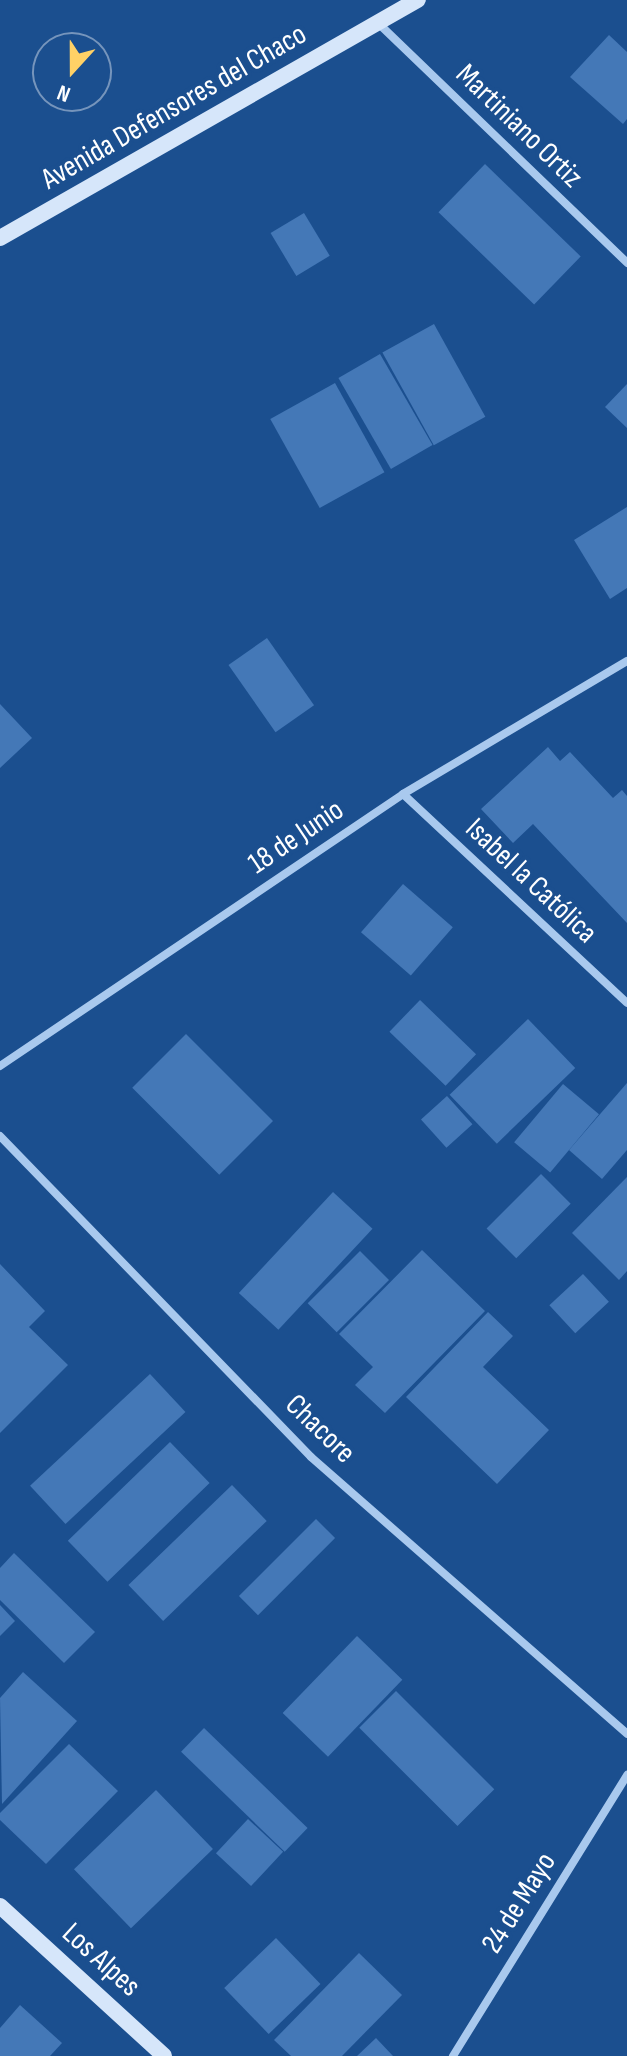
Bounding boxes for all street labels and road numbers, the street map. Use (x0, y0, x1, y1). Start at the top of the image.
street label: Avenida Defensores del Chaco (35, 16, 313, 198)
street label: Martiniano Ortiz (448, 57, 590, 195)
street label: 18 de Junio (241, 792, 351, 882)
street label: Isabel la Católica (458, 811, 604, 951)
street label: Chacore (277, 1387, 363, 1471)
street label: 24 de Mayo (474, 1846, 564, 1960)
street label: Los Alpes (54, 1916, 148, 2004)

